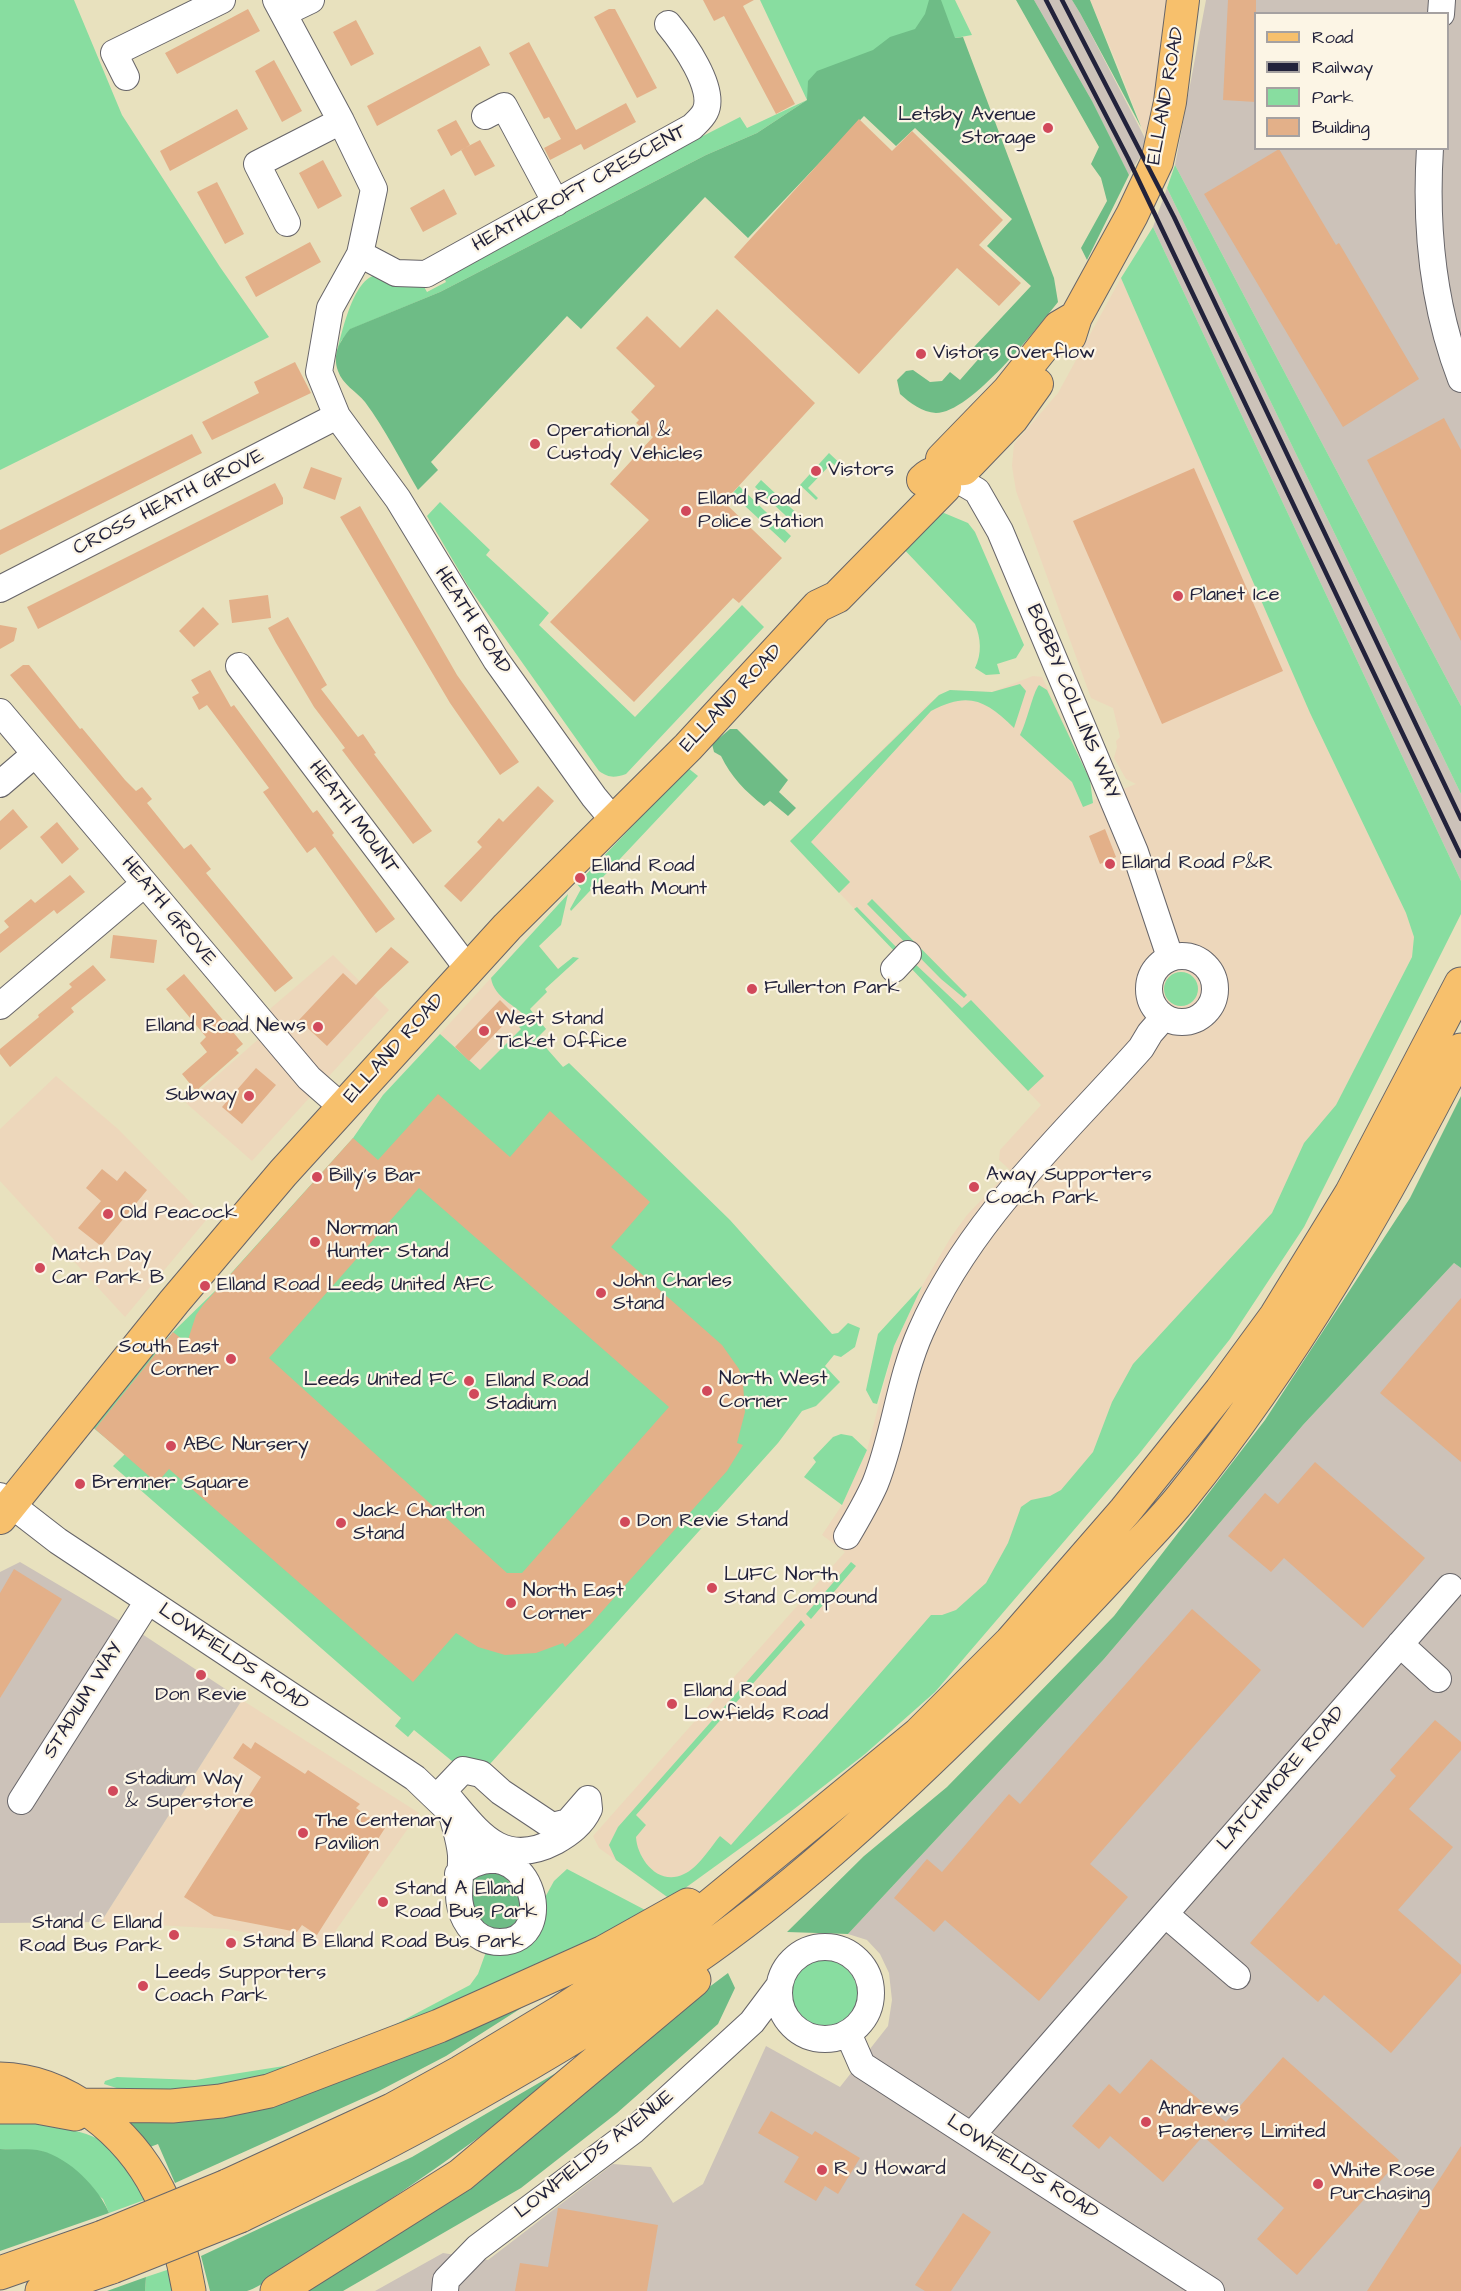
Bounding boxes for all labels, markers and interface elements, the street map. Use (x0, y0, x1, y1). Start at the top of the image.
legend (1254, 12, 1449, 150)
street label: ELLAND ROAD (1143, 25, 1191, 167)
text: Road (1312, 25, 1353, 50)
text: Railway (1312, 55, 1373, 80)
text: Park (1312, 85, 1354, 110)
place label: Letsby Avenue Storage (898, 104, 1036, 151)
text: Building (1312, 115, 1370, 140)
street label: HEATHCROFT CRESCENT (469, 120, 691, 258)
marker: Letsby Avenue Storage (1041, 121, 1055, 135)
place label: Vistors Overflow (933, 342, 1095, 366)
marker: Vistors Overflow (914, 347, 928, 361)
place label: Operational & Custody Vehicles (547, 420, 703, 467)
marker: Operational & Custody Vehicles (528, 437, 542, 451)
street label: CROSS HEATH GROVE (70, 444, 268, 562)
place label: Vistors (828, 459, 894, 483)
marker: Vistors (809, 464, 823, 478)
place label: Elland Road Police Station (698, 488, 823, 535)
marker: Elland Road Police Station (679, 504, 693, 518)
street label: HEATH ROAD (429, 563, 515, 679)
place label: Planet Ice (1190, 584, 1279, 608)
marker: Planet Ice (1171, 589, 1185, 603)
street label: BOBBY COLLINS WAY (1020, 601, 1124, 803)
street label: ELLAND ROAD (676, 640, 788, 758)
street label: HEATH MOUNT (303, 757, 403, 879)
street label: HEATH GROVE (115, 852, 221, 972)
place label: Elland Road P&R (1122, 852, 1273, 876)
place label: Elland Road Heath Mount (592, 855, 707, 902)
marker: Elland Road P&R (1103, 857, 1117, 871)
marker: Elland Road Heath Mount (573, 871, 587, 885)
place label: Fullerton Park (764, 977, 900, 1001)
marker: Fullerton Park (745, 982, 759, 996)
street label: ELLAND ROAD (339, 989, 451, 1109)
place label: West Stand Ticket Office (496, 1008, 627, 1055)
place label: Elland Road News (146, 1015, 306, 1039)
marker: Elland Road News (311, 1020, 325, 1034)
marker: West Stand Ticket Office (477, 1024, 491, 1038)
place label: Subway (165, 1084, 237, 1108)
marker: Subway (242, 1089, 256, 1103)
place label: Away Supporters Coach Park (986, 1164, 1152, 1211)
place label: Billy's Bar (329, 1165, 420, 1189)
marker: Billy's Bar (310, 1170, 324, 1184)
marker: Away Supporters Coach Park (967, 1180, 981, 1194)
place label: Old Peacock (120, 1202, 237, 1226)
marker: Old Peacock (101, 1207, 115, 1221)
place label: Norman Hunter Stand (327, 1218, 449, 1265)
marker: Norman Hunter Stand (308, 1235, 322, 1249)
place label: Match Day Car Park B (52, 1244, 164, 1291)
marker: Match Day Car Park B (33, 1261, 47, 1275)
place label: John Charles Stand (613, 1270, 732, 1317)
place label: Elland Road Leeds United AFC (217, 1274, 494, 1298)
marker: Elland Road Leeds United AFC (198, 1279, 212, 1293)
marker: John Charles Stand (594, 1286, 608, 1300)
place label: South East Corner (119, 1336, 219, 1383)
marker: South East Corner (224, 1352, 238, 1366)
place label: North West Corner (719, 1368, 828, 1415)
place label: Leeds United FC (304, 1369, 457, 1393)
place label: Elland Road Stadium (486, 1370, 588, 1417)
marker: Leeds United FC (462, 1374, 476, 1388)
marker: North West Corner (700, 1384, 714, 1398)
marker: Elland Road Stadium (467, 1387, 481, 1401)
place label: ABC Nursery (183, 1434, 309, 1458)
marker: ABC Nursery (164, 1439, 178, 1453)
place label: Bremner Square (92, 1472, 249, 1496)
marker: Bremner Square (73, 1477, 87, 1491)
place label: Jack Charlton Stand (353, 1500, 484, 1547)
place label: Don Revie Stand (637, 1510, 788, 1534)
marker: Don Revie Stand (618, 1515, 632, 1529)
marker: Jack Charlton Stand (334, 1516, 348, 1530)
place label: LUFC North Stand Compound (724, 1564, 877, 1611)
place label: North East Corner (523, 1580, 624, 1627)
marker: LUFC North Stand Compound (705, 1581, 719, 1595)
marker: North East Corner (504, 1596, 518, 1610)
street label: LOWFIELDS ROAD (153, 1599, 313, 1717)
street label: STADIUM WAY (39, 1639, 129, 1763)
marker: Don Revie (194, 1668, 208, 1682)
place label: Elland Road Lowfields Road (684, 1680, 828, 1727)
place label: Don Revie (155, 1684, 247, 1708)
marker: Elland Road Lowfields Road (665, 1697, 679, 1711)
street label: LATCHMORE ROAD (1213, 1702, 1351, 1856)
place label: Stadium Way & Superstore (125, 1768, 254, 1815)
marker: Stadium Way & Superstore (106, 1784, 120, 1798)
place label: The Centenary Pavilion (315, 1810, 452, 1857)
marker: The Centenary Pavilion (296, 1826, 310, 1840)
place label: Stand A Elland Road Bus Park (395, 1878, 538, 1925)
marker: Stand A Elland Road Bus Park (376, 1895, 390, 1909)
place label: Stand C Elland Road Bus Park (19, 1912, 162, 1959)
marker: Stand C Elland Road Bus Park (167, 1928, 181, 1942)
place label: Stand B Elland Road Bus Park (243, 1931, 524, 1955)
marker: Stand B Elland Road Bus Park (224, 1936, 238, 1950)
place label: Leeds Supporters Coach Park (155, 1962, 326, 2009)
marker: Leeds Supporters Coach Park (136, 1979, 150, 1993)
street label: LOWFIELDS AVENUE (511, 2085, 679, 2225)
place label: Andrews Fasteners Limited (1158, 2098, 1326, 2145)
street label: LOWFIELDS ROAD (942, 2110, 1102, 2226)
marker: Andrews Fasteners Limited (1139, 2115, 1153, 2129)
place label: R J Howard (834, 2158, 946, 2182)
place label: White Rose Purchasing (1330, 2160, 1435, 2207)
marker: R J Howard (815, 2163, 829, 2177)
marker: White Rose Purchasing (1311, 2177, 1325, 2191)

